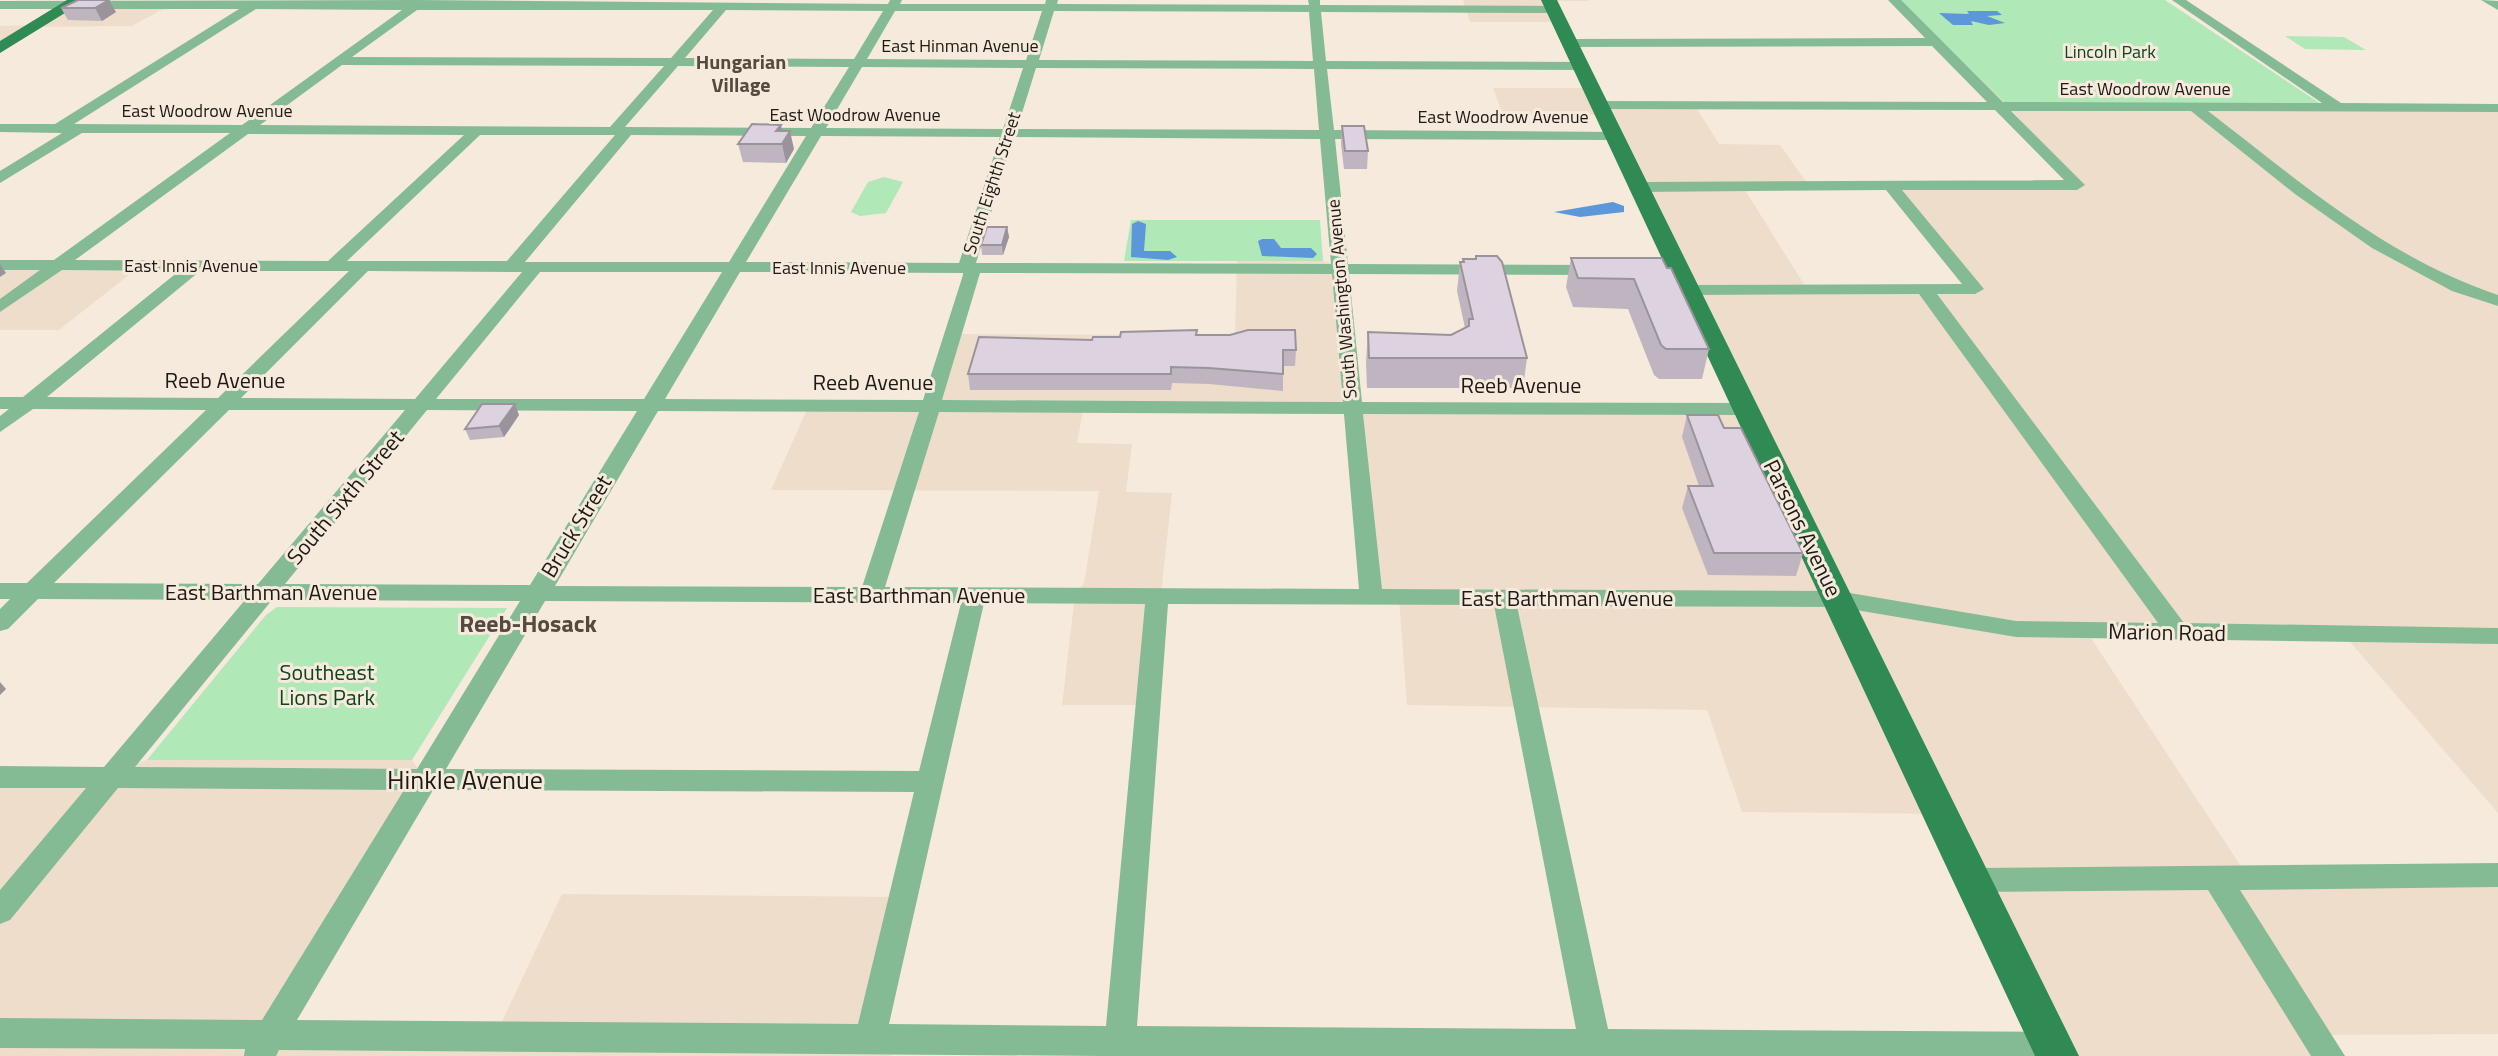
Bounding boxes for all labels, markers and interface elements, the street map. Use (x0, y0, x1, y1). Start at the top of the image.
street label: East Hinman Avenue (881, 32, 1039, 59)
park label: Lincoln Park (2064, 38, 2156, 65)
district label: Hungarian Village (696, 46, 786, 100)
street label: East Woodrow Avenue (2059, 75, 2231, 102)
street label: East Woodrow Avenue (121, 97, 293, 124)
street label: East Woodrow Avenue (769, 101, 941, 128)
street label: East Woodrow Avenue (1417, 103, 1589, 130)
street label: South Eighth Street (956, 108, 1027, 257)
street label: South Washington Avenue (1319, 198, 1364, 400)
street label: East Innis Avenue (124, 252, 258, 279)
street label: East Innis Avenue (772, 254, 906, 281)
street label: Reeb Avenue (165, 363, 285, 397)
street label: Reeb Avenue (813, 365, 933, 399)
street label: Reeb Avenue (1461, 368, 1581, 402)
street label: South Sixth Street (278, 422, 412, 572)
street label: Parsons Avenue (1755, 454, 1851, 602)
street label: Bruck Street (532, 468, 620, 584)
street label: East Barthman Avenue (165, 575, 377, 609)
street label: East Barthman Avenue (813, 578, 1025, 612)
street label: East Barthman Avenue (1461, 581, 1673, 615)
district label: Reeb-Hosack (459, 605, 597, 641)
street label: Marion Road (2108, 614, 2226, 650)
park label: Southeast Lions Park (279, 655, 375, 714)
street label: Hinkle Avenue (387, 760, 543, 799)

